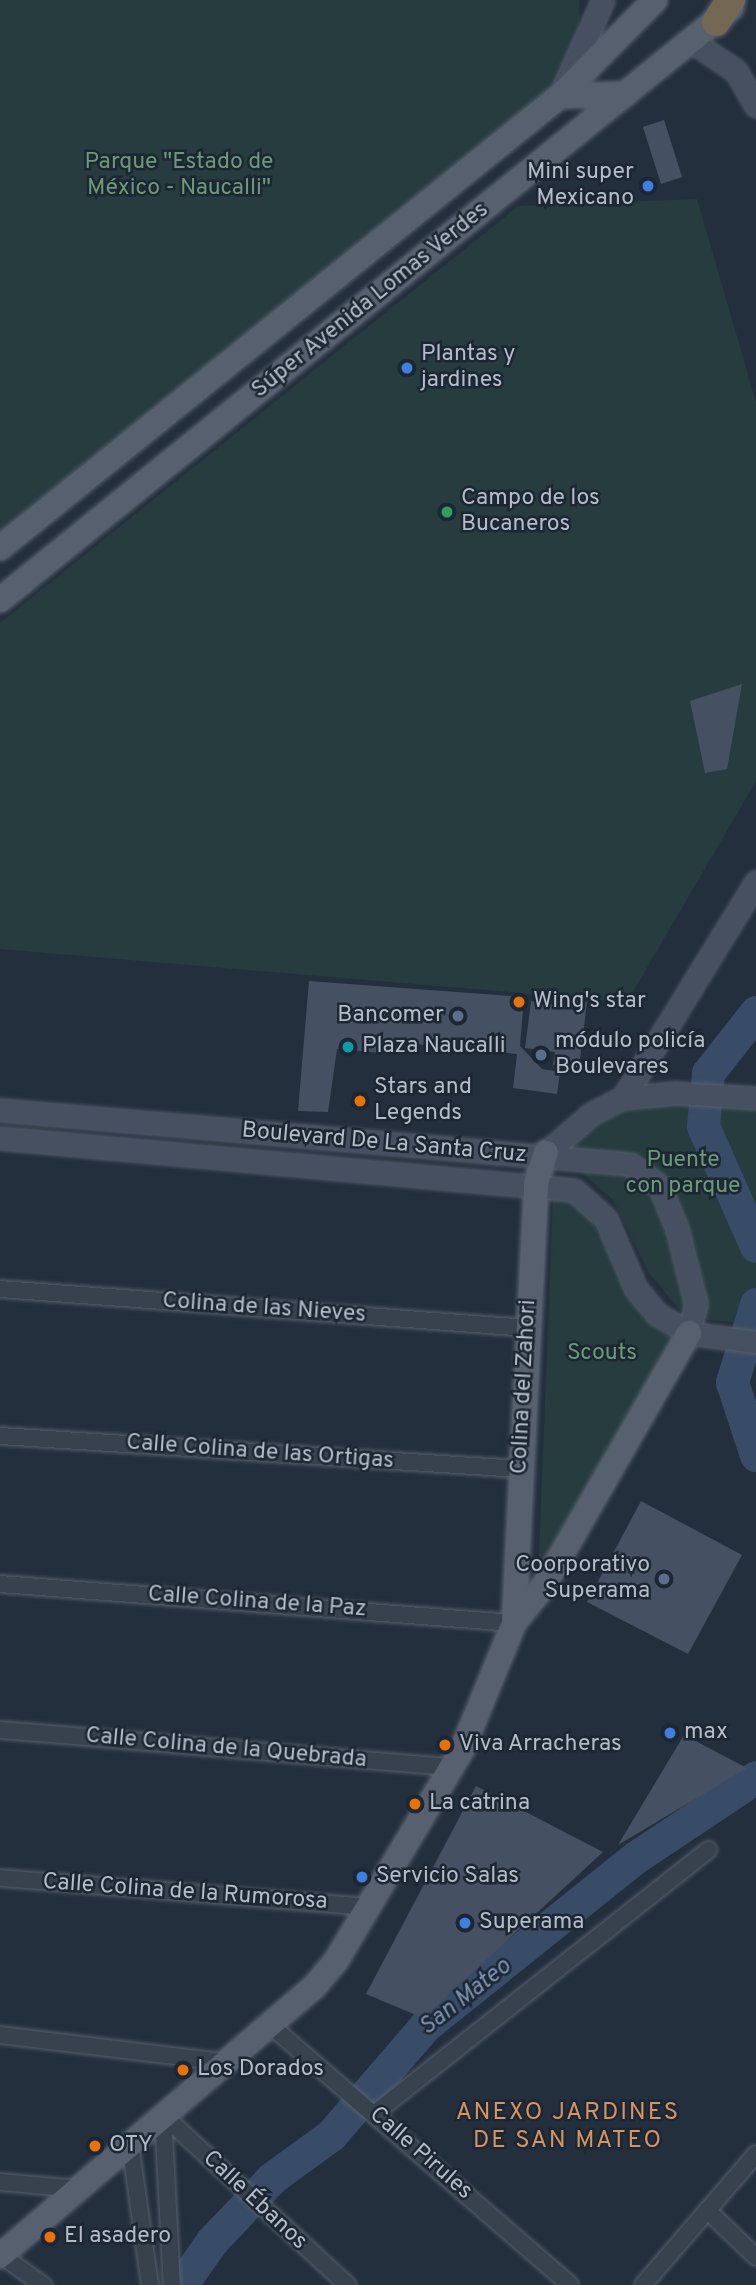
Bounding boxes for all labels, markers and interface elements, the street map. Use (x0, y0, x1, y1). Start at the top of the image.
park label: Parque "Estado de México - Naucalli" (85, 149, 273, 203)
place label: Mini super Mexicano (527, 159, 634, 213)
marker: Mini super Mexicano (640, 178, 656, 194)
street label: Súper Avenida Lomas Verdes (246, 196, 496, 406)
place label: Plantas y jardines (421, 341, 515, 395)
marker: Plantas y jardines (399, 360, 415, 376)
place label: Campo de los Bucaneros (461, 485, 600, 539)
marker: Campo de los Bucaneros (439, 504, 455, 520)
place label: Wing's star (533, 988, 646, 1016)
marker: Wing's star (511, 994, 527, 1010)
place label: Bancomer (337, 1002, 444, 1030)
marker: Bancomer (450, 1008, 466, 1024)
place label: módulo policía Boulevares (555, 1028, 705, 1082)
place label: Plaza Naucalli (362, 1033, 506, 1061)
marker: Plaza Naucalli (340, 1039, 356, 1055)
marker: módulo policía Boulevares (533, 1047, 549, 1063)
place label: Stars and Legends (374, 1074, 472, 1128)
marker: Stars and Legends (352, 1093, 368, 1109)
street label: Boulevard De La Santa Cruz (240, 1118, 528, 1170)
park label: Puente con parque (626, 1147, 740, 1201)
street label: Colina de las Nieves (161, 1288, 367, 1330)
street label: Colina del Zahori (507, 1299, 543, 1475)
park label: Scouts (567, 1340, 637, 1368)
street label: Calle Colina de las Ortigas (125, 1430, 395, 1476)
place label: Coorporativo Superama (515, 1552, 650, 1606)
marker: Coorporativo Superama (656, 1571, 672, 1587)
street label: Calle Colina de la Paz (147, 1582, 367, 1624)
place label: max (684, 1719, 728, 1747)
street label: Calle Colina de la Quebrada (84, 1723, 368, 1775)
marker: max (662, 1725, 678, 1741)
place label: Viva Arracheras (459, 1731, 623, 1759)
marker: Viva Arracheras (437, 1737, 453, 1753)
place label: La catrina (429, 1790, 530, 1818)
marker: La catrina (407, 1796, 423, 1812)
place label: Servicio Salas (376, 1863, 519, 1891)
street label: Calle Colina de la Rumorosa (42, 1869, 328, 1917)
marker: Servicio Salas (354, 1869, 370, 1885)
place label: Superama (479, 1909, 584, 1937)
marker: Superama (457, 1915, 473, 1931)
water label: San Mateo (415, 1953, 517, 2043)
place label: Los Dorados (197, 2056, 324, 2084)
marker: Los Dorados (175, 2062, 191, 2078)
district label: ANEXO JARDINES DE SAN MATEO (458, 2100, 678, 2156)
street label: Calle Pirules (363, 2102, 477, 2206)
place label: OTY (109, 2132, 153, 2160)
marker: OTY (87, 2138, 103, 2154)
street label: Calle Ébanos (196, 2146, 312, 2256)
place label: El asadero (64, 2223, 171, 2251)
marker: El asadero (42, 2229, 58, 2245)

